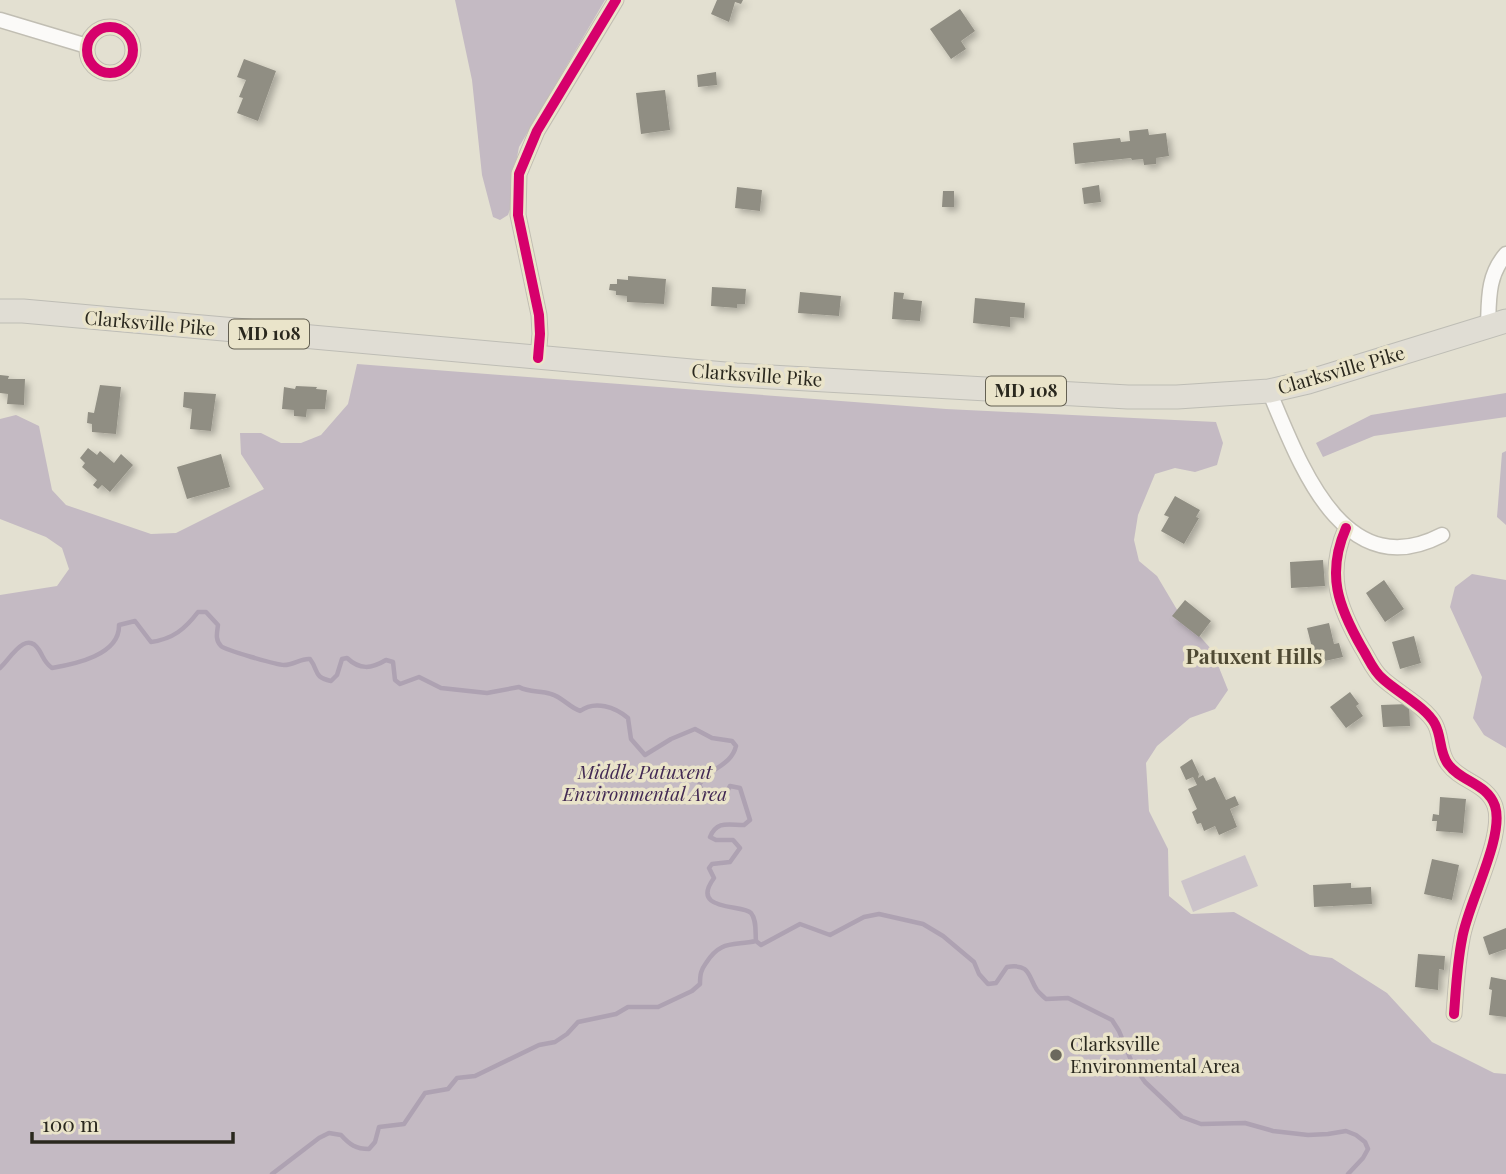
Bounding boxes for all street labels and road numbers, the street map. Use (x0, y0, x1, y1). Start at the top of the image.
street label: Clarksville Pike (84, 303, 217, 341)
road number: MD 108 (229, 320, 309, 348)
street label: Clarksville Pike (1274, 338, 1407, 400)
street label: Clarksville Pike (691, 356, 823, 392)
road number: MD 108 (986, 376, 1066, 405)

